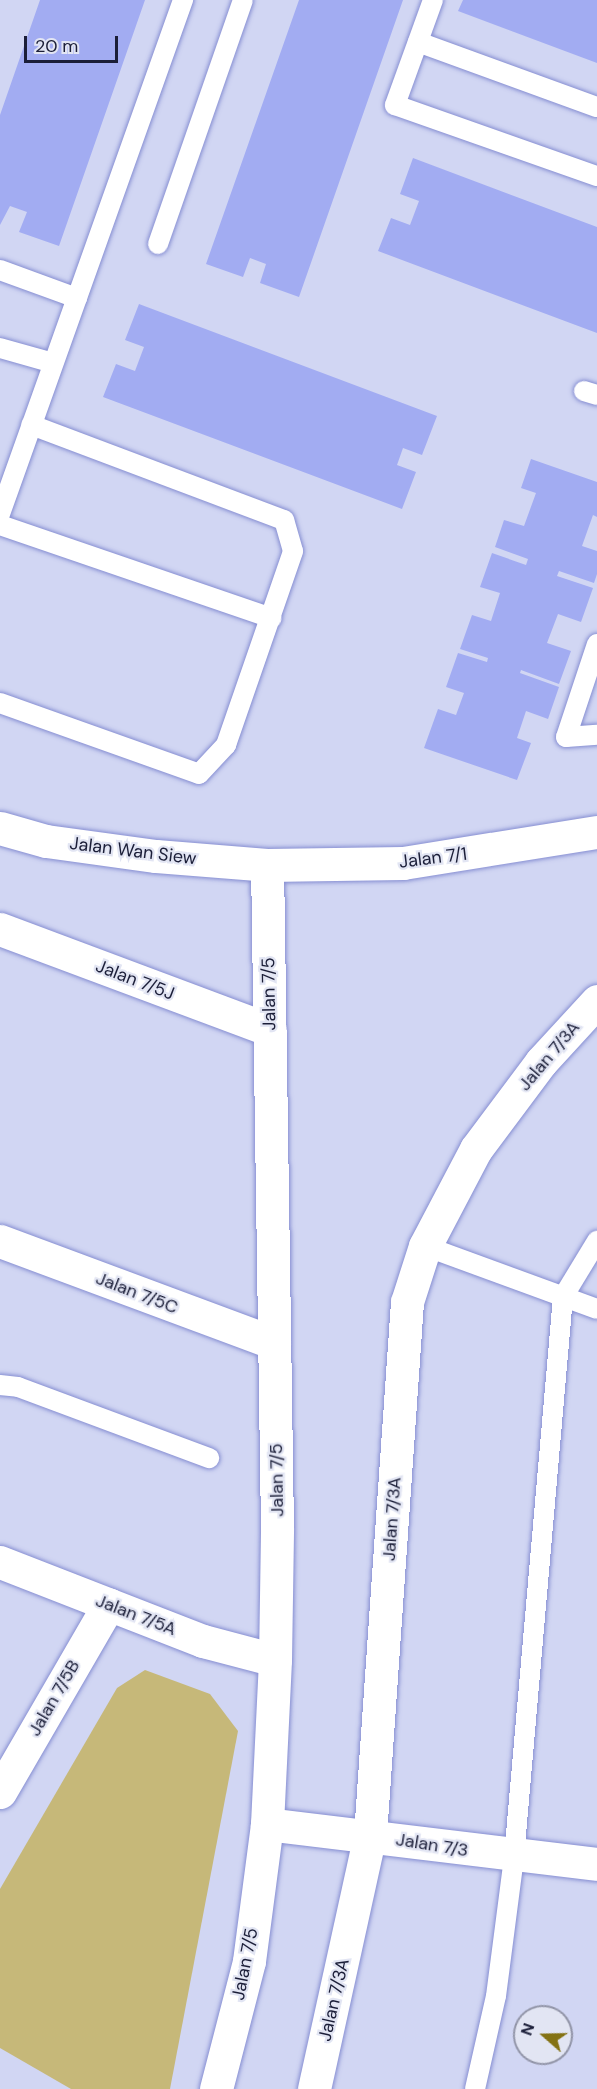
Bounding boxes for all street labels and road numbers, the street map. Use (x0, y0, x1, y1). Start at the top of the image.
street label: Jalan Wan Siew (68, 833, 198, 869)
street label: Jalan 7/1 (398, 843, 468, 873)
street label: Jalan 7/5J (93, 955, 177, 1005)
street label: Jalan 7/5 (258, 957, 280, 1031)
street label: Jalan 7/3A (514, 1017, 584, 1095)
street label: Jalan 7/5C (93, 1267, 181, 1319)
street label: Jalan 7/5 (266, 1443, 288, 1517)
street label: Jalan 7/3A (378, 1476, 406, 1562)
street label: Jalan 7/5A (93, 1590, 179, 1640)
street label: Jalan 7/5B (24, 1656, 84, 1740)
street label: Jalan 7/3 (394, 1829, 470, 1861)
street label: Jalan 7/5 (227, 1926, 263, 2002)
street label: Jalan 7/3A (314, 1957, 354, 2043)

